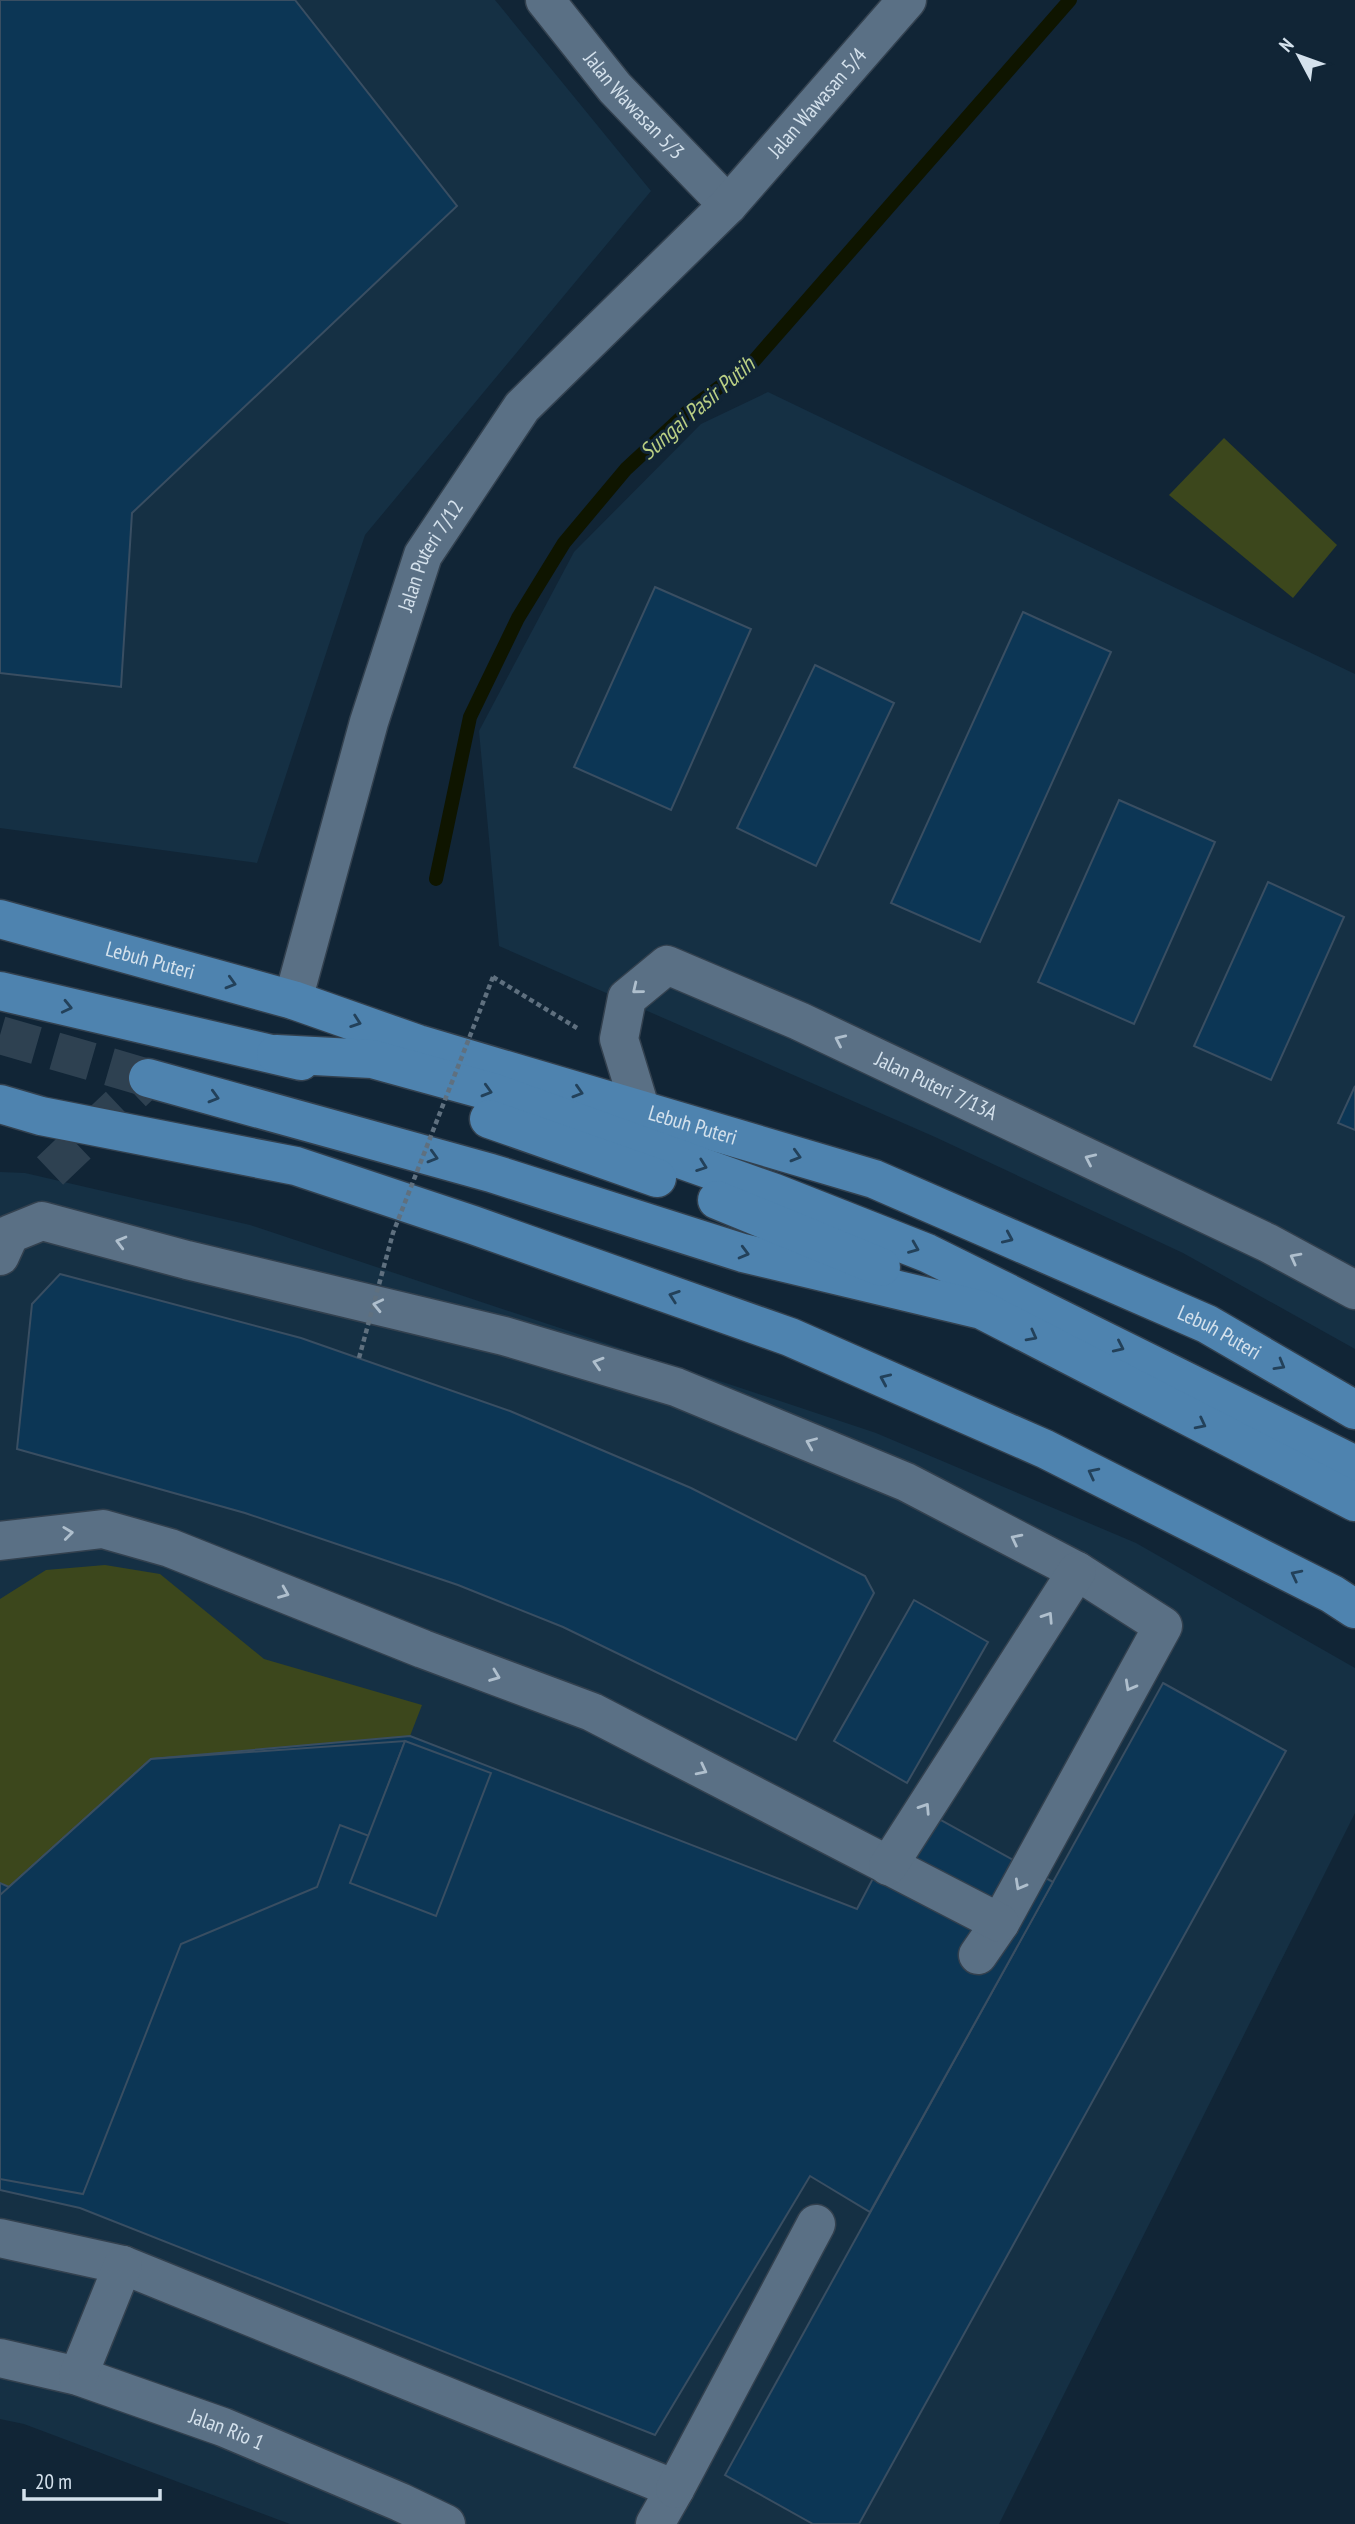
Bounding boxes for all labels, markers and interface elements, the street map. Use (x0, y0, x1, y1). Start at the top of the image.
north arrow (1264, 21, 1334, 91)
text: N (1274, 33, 1299, 57)
street label: Jalan Wawasan 5/4 (761, 42, 872, 164)
street label: Jalan Wawasan 5/3 (577, 45, 690, 165)
water label: Sungai Pasir Putih (633, 349, 762, 465)
street label: Jalan Puteri 7/12 (391, 495, 469, 616)
street label: Lebuh Puteri (103, 935, 198, 985)
one-way arrow (225, 975, 237, 989)
one-way arrow (633, 981, 646, 993)
one-way arrow (61, 998, 73, 1013)
one-way arrow (349, 1014, 361, 1028)
one-way arrow (835, 1035, 847, 1049)
street label: Jalan Puteri 7/13A (870, 1045, 1002, 1126)
one-way arrow (481, 1083, 493, 1098)
one-way arrow (571, 1084, 583, 1099)
one-way arrow (208, 1088, 220, 1103)
street label: Lebuh Puteri (645, 1099, 740, 1151)
one-way arrow (790, 1148, 802, 1163)
one-way arrow (427, 1149, 439, 1164)
one-way arrow (1085, 1153, 1097, 1167)
one-way arrow (695, 1158, 707, 1172)
one-way arrow (1001, 1230, 1013, 1244)
one-way arrow (115, 1236, 127, 1250)
one-way arrow (907, 1239, 919, 1253)
one-way arrow (738, 1245, 750, 1259)
one-way arrow (1290, 1252, 1302, 1266)
one-way arrow (668, 1290, 680, 1304)
one-way arrow (372, 1299, 384, 1314)
street label: Lebuh Puteri (1174, 1299, 1266, 1366)
one-way arrow (1025, 1328, 1037, 1341)
one-way arrow (1112, 1338, 1124, 1352)
one-way arrow (592, 1357, 604, 1372)
one-way arrow (1272, 1357, 1285, 1370)
one-way arrow (880, 1373, 893, 1387)
one-way arrow (1194, 1415, 1206, 1429)
one-way arrow (805, 1437, 817, 1451)
one-way arrow (1087, 1467, 1100, 1481)
one-way arrow (62, 1526, 74, 1541)
one-way arrow (1011, 1534, 1023, 1548)
one-way arrow (1290, 1570, 1303, 1584)
one-way arrow (277, 1585, 289, 1599)
one-way arrow (1039, 1611, 1052, 1624)
one-way arrow (489, 1668, 501, 1682)
one-way arrow (1125, 1679, 1138, 1691)
one-way arrow (695, 1761, 708, 1775)
one-way arrow (917, 1803, 930, 1816)
one-way arrow (1015, 1878, 1028, 1890)
street label: Jalan Rio 1 (185, 2402, 268, 2456)
scale bar (24, 2458, 161, 2502)
text: 20 m (35, 2468, 72, 2495)

